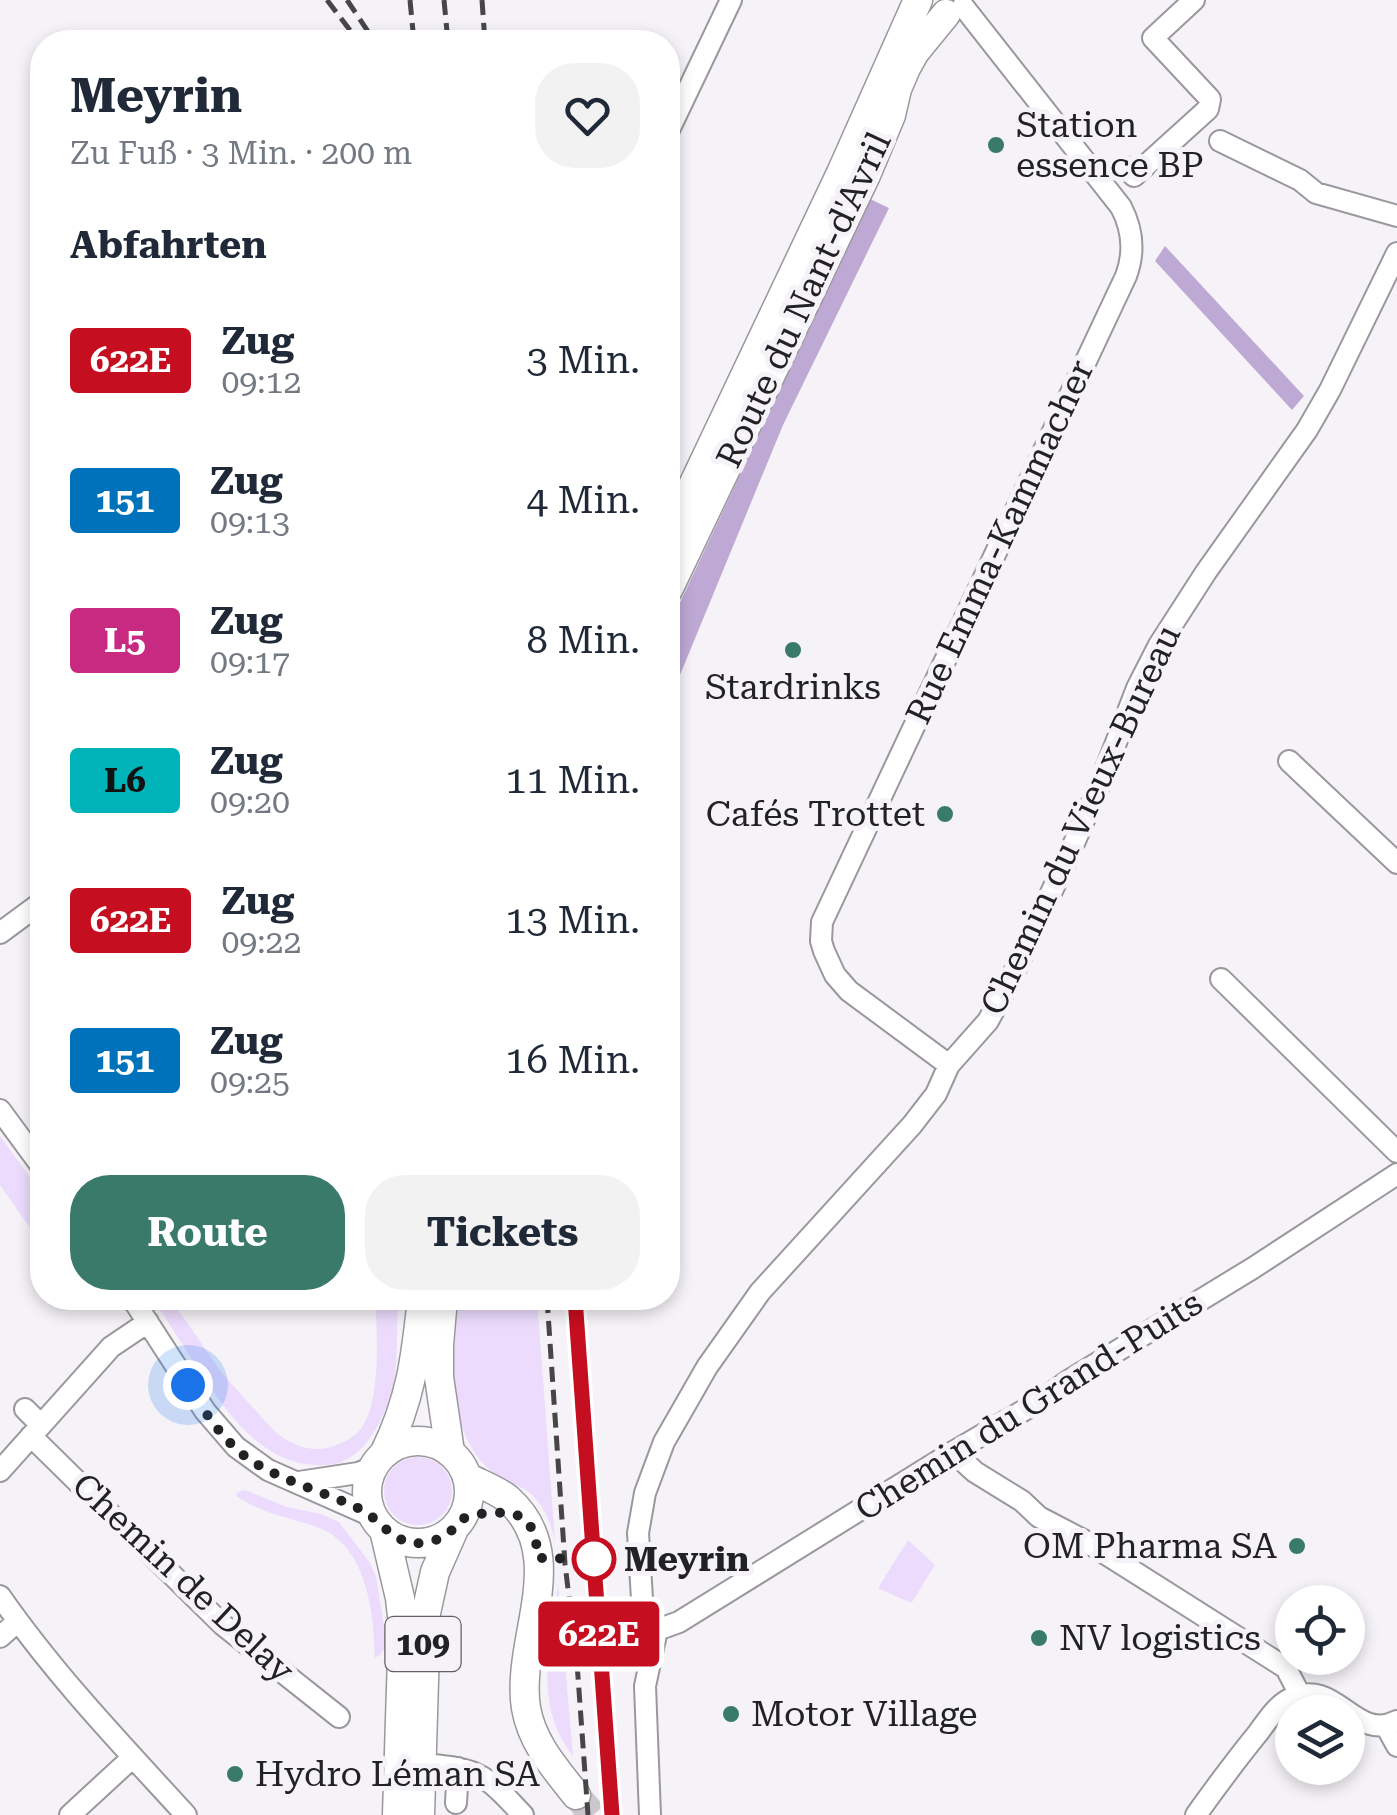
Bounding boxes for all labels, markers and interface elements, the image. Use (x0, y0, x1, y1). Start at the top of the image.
button: heart (535, 63, 640, 168)
text: Meyrin (70, 68, 242, 124)
place label: Station essence BP (1016, 105, 1204, 186)
street label: Route du Nant-d'Avril (708, 126, 900, 474)
text: Zu Fuß · 3 Min. · 200 m (70, 134, 412, 172)
marker: Station essence BP (985, 134, 1007, 156)
text: Abfahrten (70, 223, 267, 267)
text: Zug (221, 319, 294, 363)
text: 3 Min. (526, 338, 640, 382)
text: 622E (90, 340, 171, 381)
street label: Rue Emma-Kammacher (898, 354, 1102, 730)
text: 09:12 (221, 363, 301, 401)
text: Zug (210, 459, 283, 503)
text: 4 Min. (526, 478, 640, 522)
text: 151 (96, 480, 154, 521)
text: 09:13 (210, 503, 290, 541)
text: Zug (210, 599, 283, 643)
text: 8 Min. (526, 618, 640, 662)
street label: Chemin du Vieux-Bureau (973, 619, 1189, 1021)
text: L5 (104, 620, 146, 661)
marker: Stardrinks (782, 639, 804, 661)
text: 09:17 (210, 643, 290, 681)
place label: Stardrinks (705, 667, 881, 708)
text: Zug (210, 739, 283, 783)
text: 11 Min. (505, 758, 640, 802)
text: L6 (104, 760, 146, 801)
text: 09:20 (210, 783, 290, 821)
place label: Cafés Trottet (706, 794, 925, 835)
marker: Cafés Trottet (934, 803, 956, 825)
text: Zug (221, 879, 294, 923)
text: 13 Min. (505, 898, 640, 942)
text: 622E (90, 900, 171, 941)
text: 09:22 (221, 923, 301, 961)
text: Zug (210, 1019, 283, 1063)
text: 16 Min. (505, 1038, 640, 1082)
text: 151 (96, 1040, 154, 1081)
text: 09:25 (210, 1063, 290, 1101)
button: Route (70, 1175, 345, 1290)
button: Tickets (365, 1175, 640, 1290)
street label: Chemin du Grand-Puits (848, 1282, 1210, 1530)
your location (163, 1360, 213, 1410)
street label: Chemin de Delay (64, 1465, 302, 1691)
place label: OM Pharma SA (1023, 1526, 1278, 1567)
marker: OM Pharma SA (1286, 1535, 1308, 1557)
marker: Meyrin (573, 1538, 615, 1580)
place label: Meyrin (624, 1539, 750, 1580)
map controls (1275, 1585, 1365, 1785)
button: locate (1275, 1585, 1365, 1675)
line badge: 622E (529, 1602, 669, 1666)
text: 622E (558, 1614, 640, 1655)
road number: 109 (386, 1617, 460, 1671)
place label: NV logistics (1059, 1618, 1261, 1659)
marker: NV logistics (1028, 1627, 1050, 1649)
place label: Motor Village (751, 1694, 977, 1735)
button: layers (1275, 1695, 1365, 1785)
marker: Motor Village (720, 1703, 742, 1725)
place label: Hydro Léman SA (255, 1754, 541, 1795)
marker: Hydro Léman SA (224, 1763, 246, 1785)

